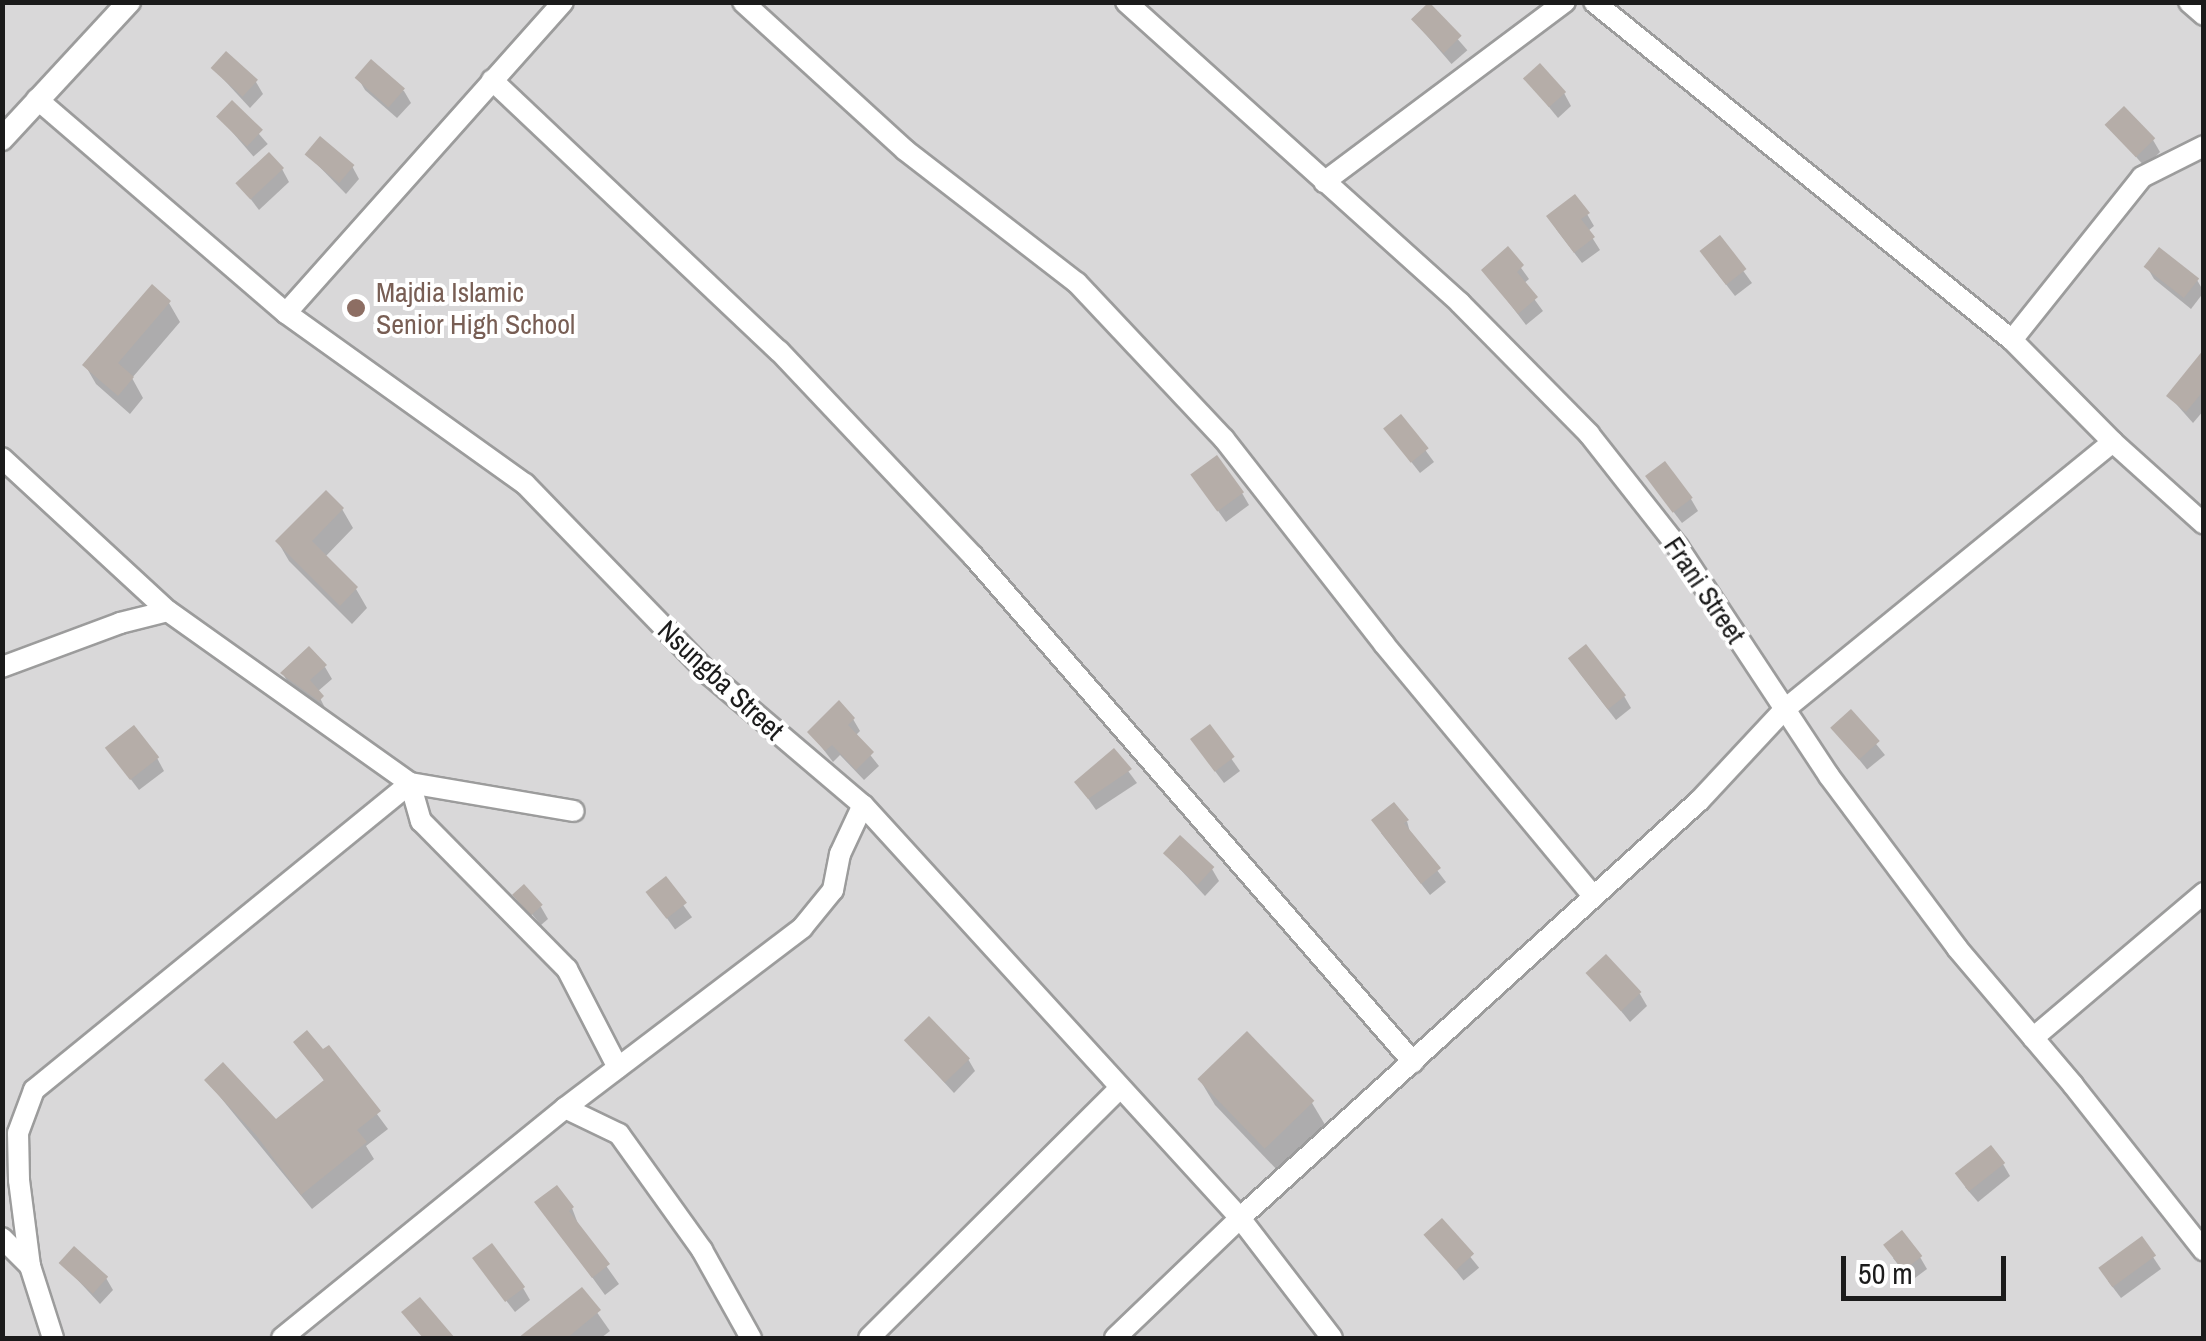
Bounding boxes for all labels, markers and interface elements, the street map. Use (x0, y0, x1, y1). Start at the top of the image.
place label: Majdia Islamic Senior High School (376, 275, 575, 341)
marker: Majdia Islamic Senior High School (345, 297, 367, 319)
street label: Frani Street (1657, 530, 1753, 650)
street label: Nsungba Street (651, 613, 791, 747)
scale bar (1846, 1236, 2011, 1298)
text: 50 m (1858, 1253, 1913, 1293)

